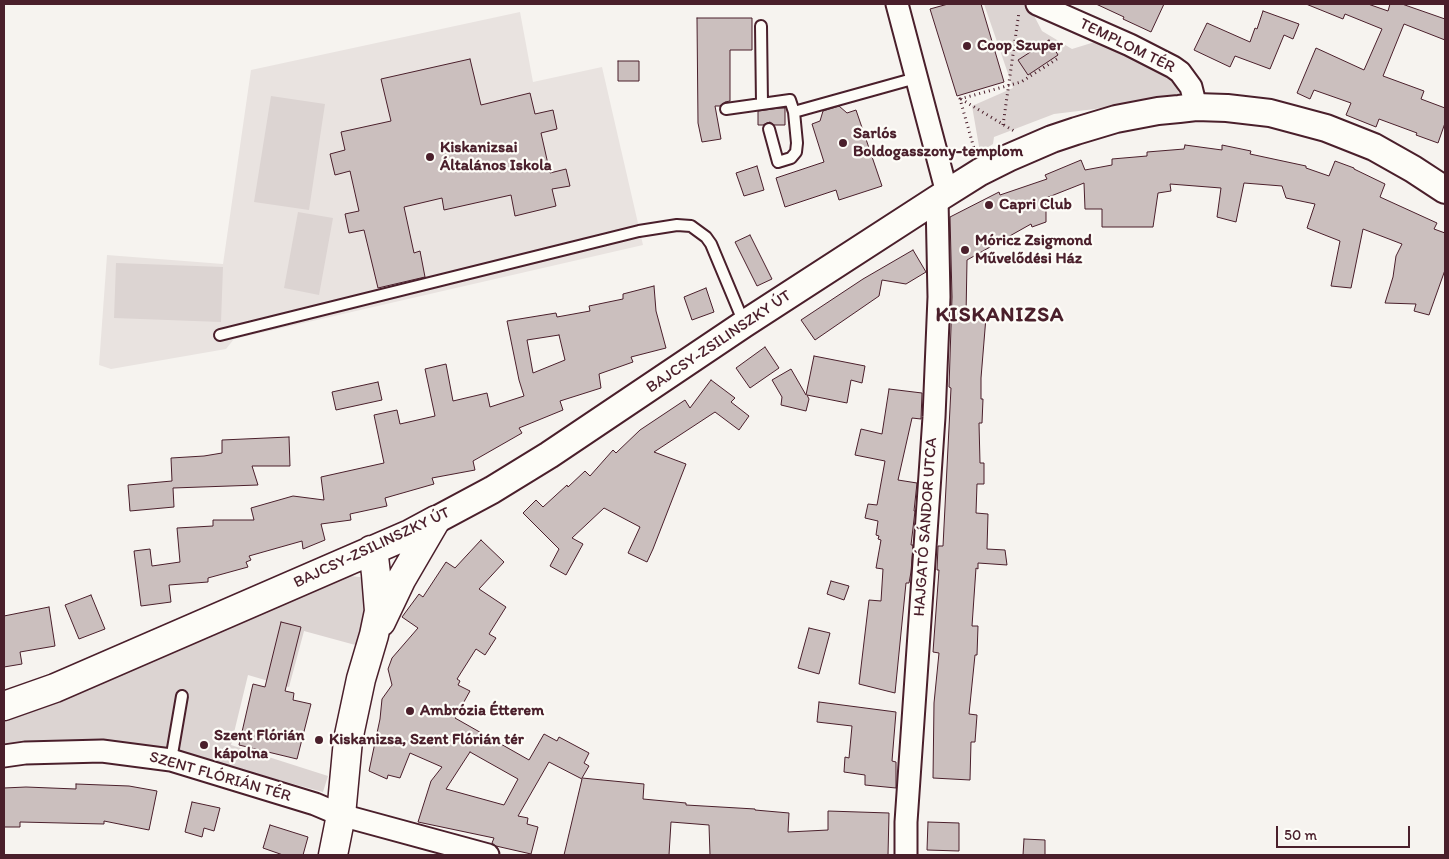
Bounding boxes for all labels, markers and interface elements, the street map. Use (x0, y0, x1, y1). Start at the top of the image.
street label: TEMPLOM TÉR (1076, 15, 1178, 77)
place label: Coop Szuper (977, 36, 1063, 56)
marker: Coop Szuper (961, 40, 973, 52)
place label: Sarlós Boldogasszony-templom (853, 124, 1023, 162)
marker: Sarlós Boldogasszony-templom (837, 137, 849, 149)
place label: Kiskanizsai Általános Iskola (440, 138, 552, 176)
marker: Kiskanizsai Általános Iskola (424, 151, 436, 163)
place label: Capri Club (999, 195, 1072, 215)
marker: Capri Club (983, 199, 995, 211)
place label: Móricz Zsigmond Művelődési Ház (975, 231, 1092, 269)
marker: Móricz Zsigmond Művelődési Ház (959, 244, 971, 256)
street label: BAJCSY-ZSILINSZKY ÚT (643, 286, 795, 398)
district label: KISKANIZSA (934, 303, 1066, 329)
street label: HAJGATÓ SÁNDOR UTCA (910, 437, 942, 617)
street label: BAJCSY-ZSILINSZKY ÚT (291, 503, 453, 593)
place label: Ambrózia Étterem (420, 701, 544, 721)
marker: Ambrózia Étterem (404, 705, 416, 717)
place label: Szent Flórián kápolna (214, 726, 305, 764)
place label: Kiskanizsa, Szent Flórián tér (329, 730, 524, 750)
marker: Kiskanizsa, Szent Flórián tér (313, 734, 325, 746)
marker: Szent Flórián kápolna (198, 739, 210, 751)
street label: SZENT FLÓRIÁN TÉR (147, 748, 293, 806)
scale bar (1279, 816, 1413, 848)
text: 50 m (1284, 826, 1317, 844)

